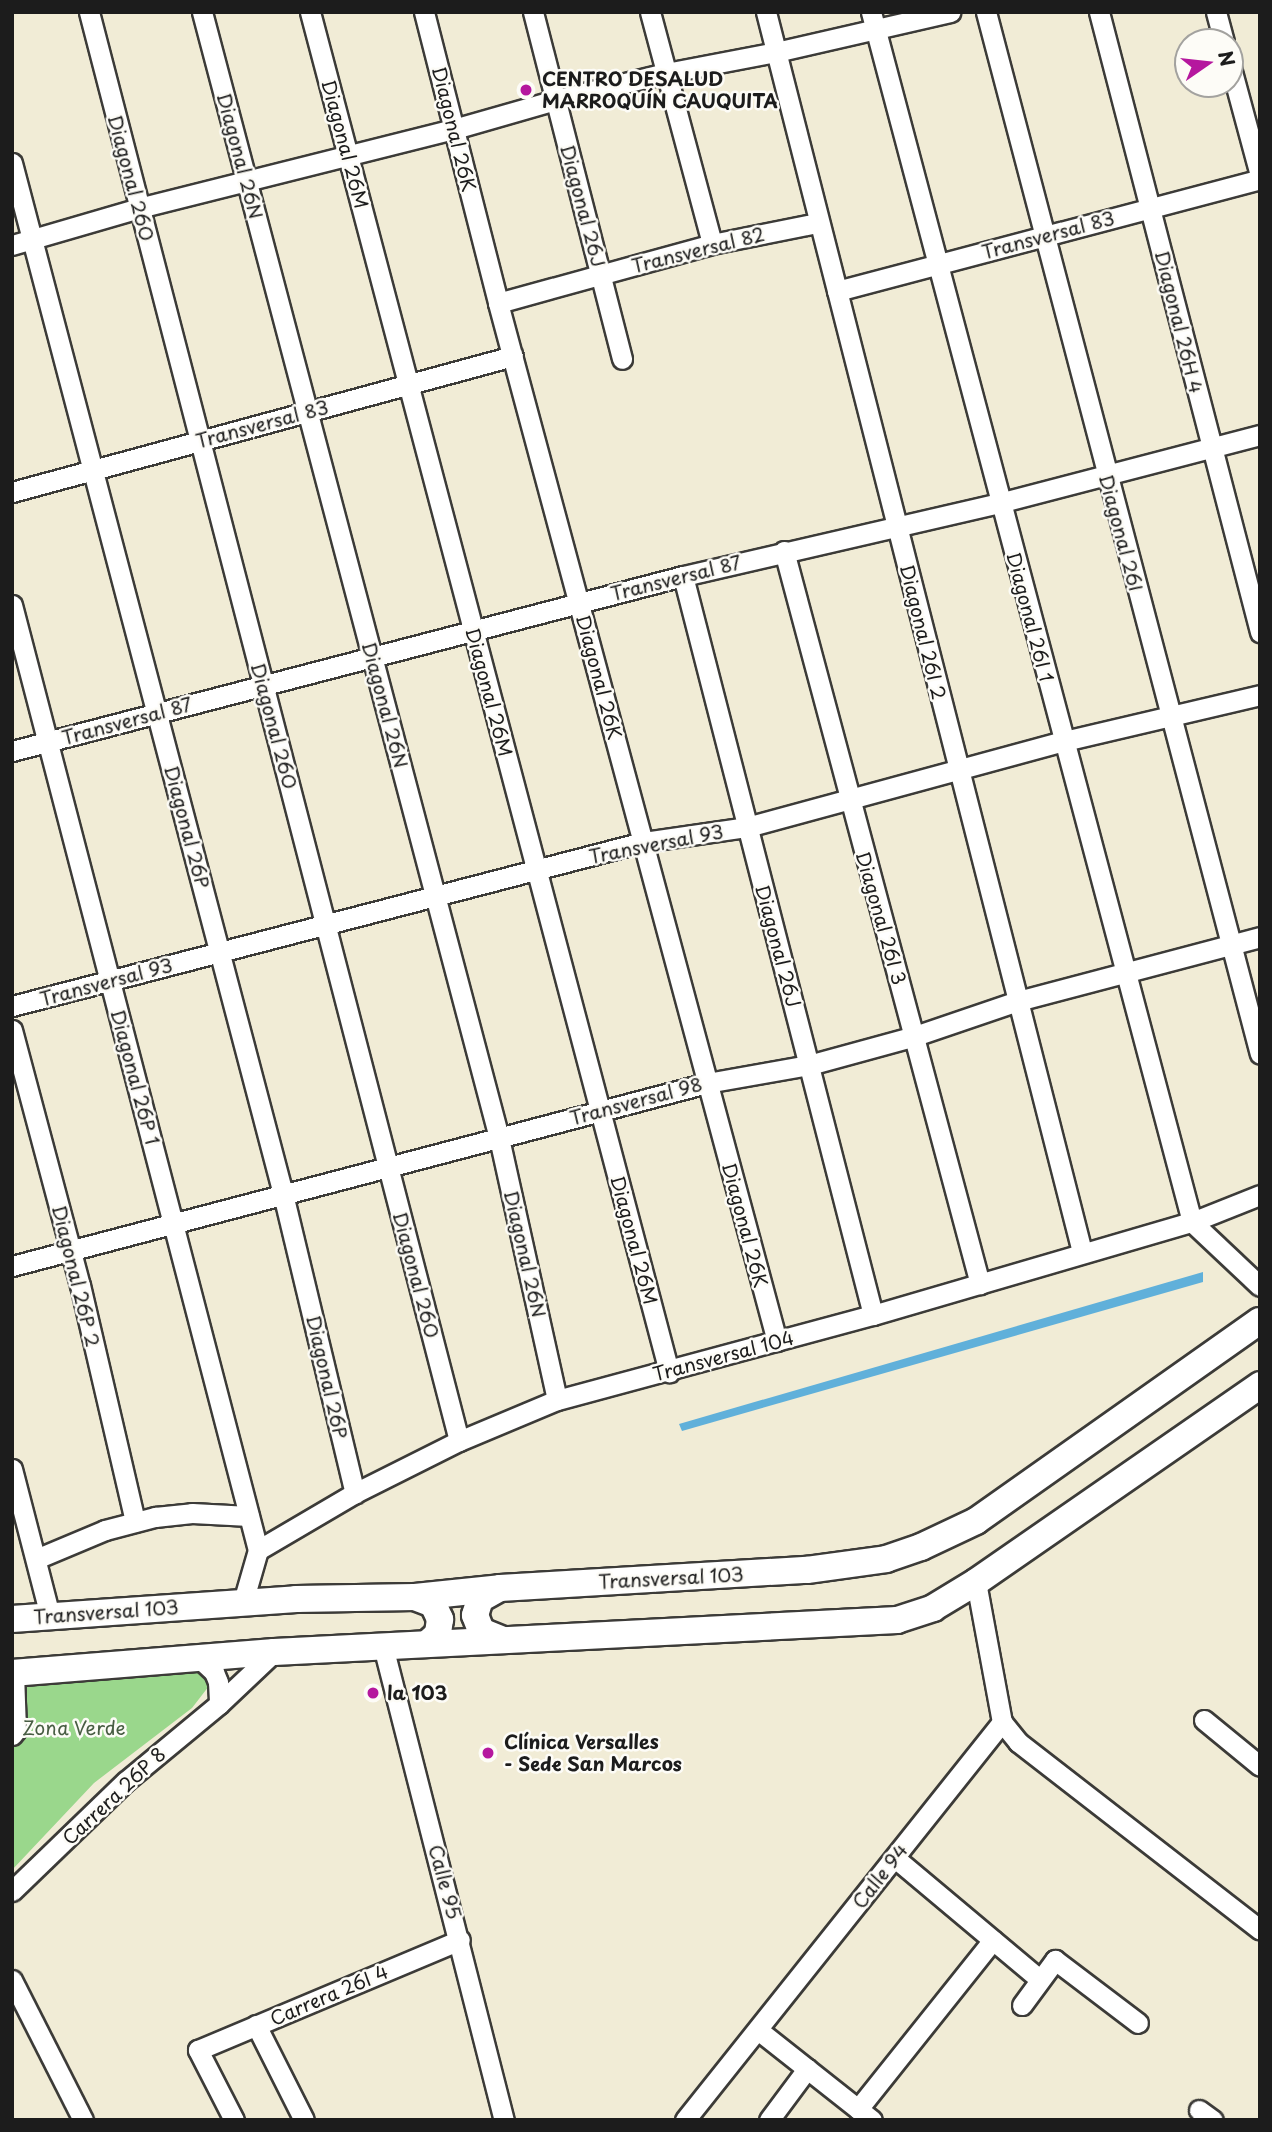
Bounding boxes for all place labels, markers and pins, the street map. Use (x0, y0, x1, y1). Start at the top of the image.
place label: CENTRO DESALUD MARROQUÍN CAUQUITA (542, 68, 778, 112)
marker: CENTRO DESALUD MARROQUÍN CAUQUITA (516, 80, 536, 100)
place label: la 103 (387, 1682, 448, 1704)
marker: la 103 (365, 1685, 381, 1701)
place label: Clínica Versalles - Sede San Marcos (504, 1731, 683, 1775)
marker: Clínica Versalles - Sede San Marcos (478, 1743, 498, 1763)

